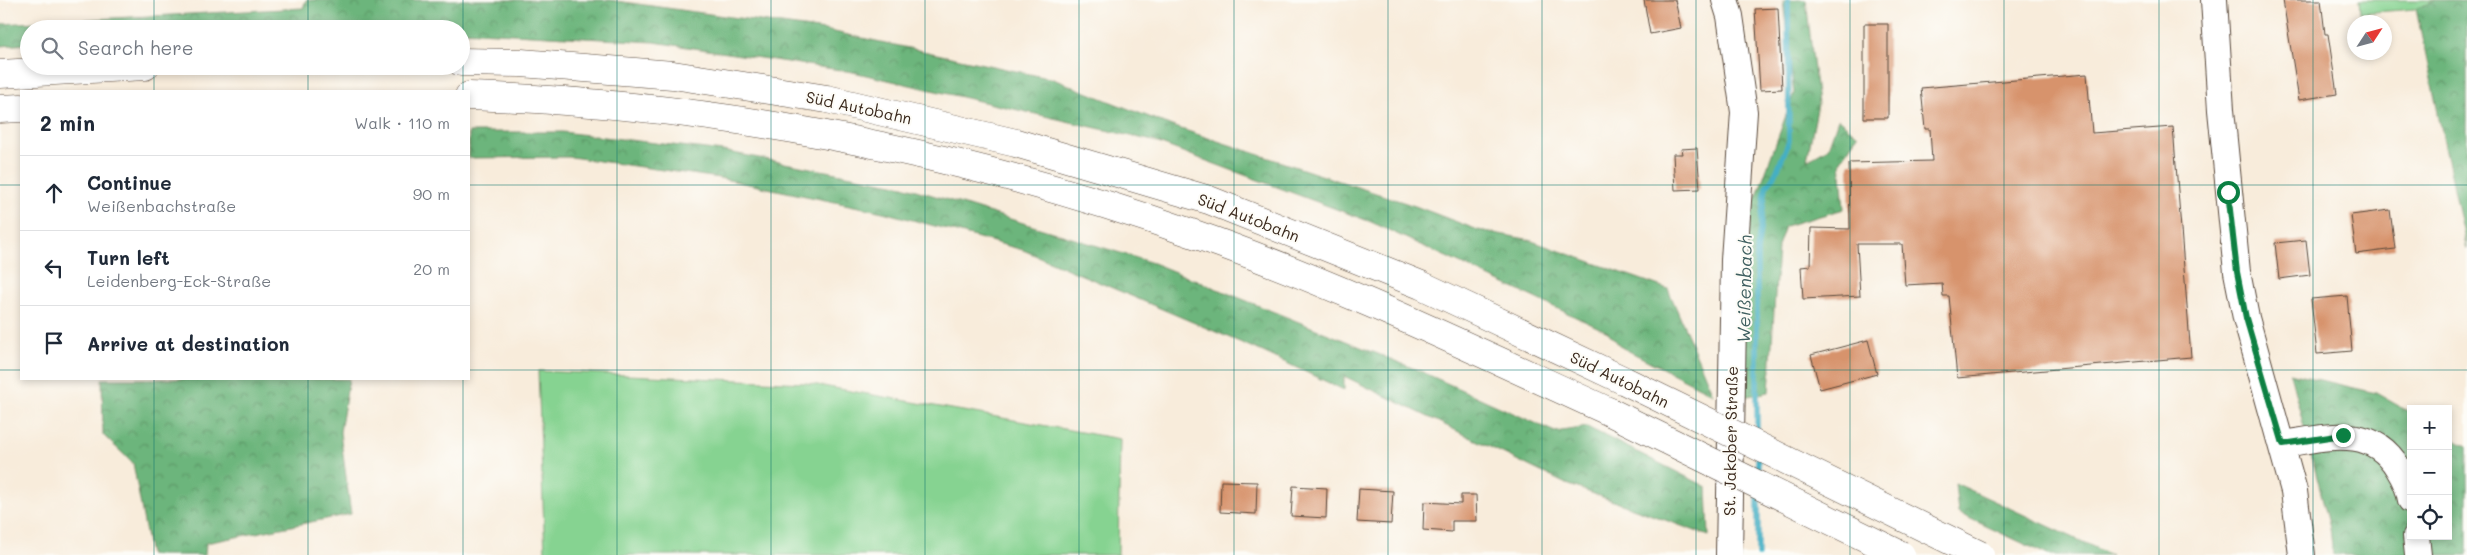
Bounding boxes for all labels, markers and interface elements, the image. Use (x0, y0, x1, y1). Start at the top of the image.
north arrow (2347, 15, 2392, 60)
search box (20, 20, 470, 75)
icon: search (38, 34, 66, 62)
text: Search here (78, 35, 194, 60)
street label: Süd Autobahn (804, 86, 914, 128)
text: 2 min (40, 109, 95, 136)
text: Walk · 110 m (354, 112, 450, 133)
text: Continue (87, 170, 172, 195)
icon: ahead (40, 179, 68, 207)
route start (2217, 181, 2240, 204)
text: 90 m (413, 183, 450, 204)
street label: Süd Autobahn (1195, 188, 1303, 246)
text: Weißenbachstraße (87, 195, 236, 216)
water label: Weißenbach (1731, 235, 1757, 343)
text: Turn left (87, 245, 170, 270)
icon: left (40, 254, 68, 282)
text: 20 m (413, 258, 450, 279)
text: Leidenberg-Eck-Straße (87, 270, 271, 291)
icon: arrive (40, 329, 68, 357)
text: Arrive at destination (87, 331, 290, 356)
street label: Süd Autobahn (1567, 346, 1673, 412)
street label: St. Jakober Straße (1718, 366, 1742, 516)
map controls (2407, 405, 2452, 540)
button: + (2407, 405, 2452, 450)
route end (2332, 424, 2355, 447)
button: − (2407, 450, 2452, 495)
button: locate (2407, 495, 2452, 540)

